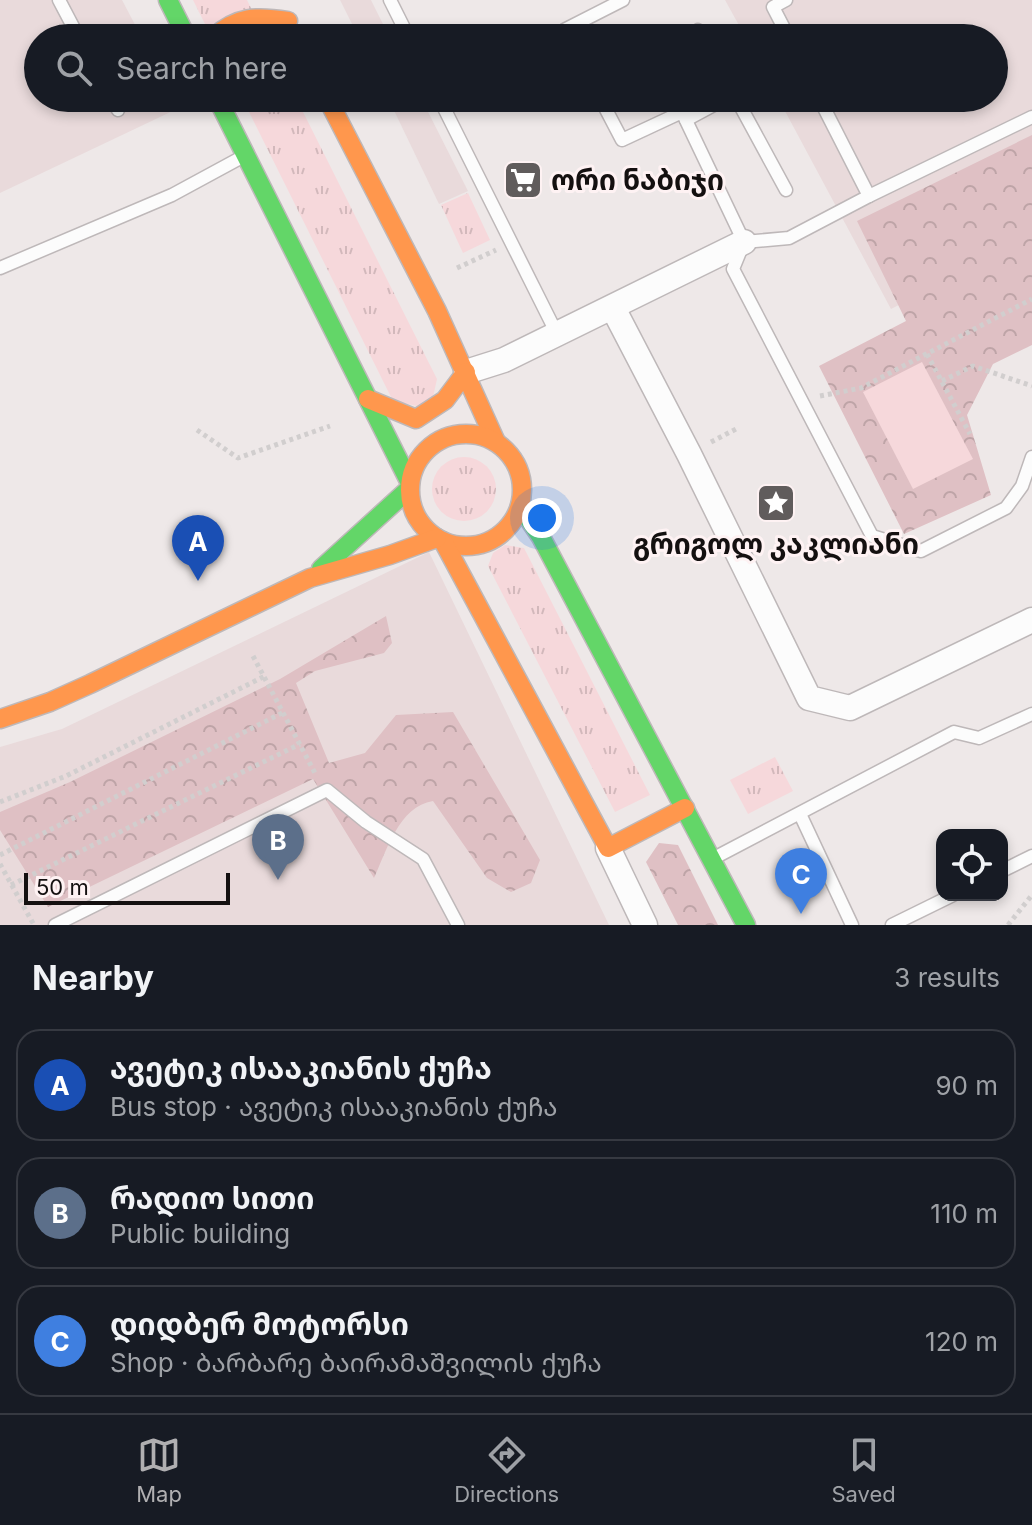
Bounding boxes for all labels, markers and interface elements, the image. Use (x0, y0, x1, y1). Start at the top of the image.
search box (24, 24, 1008, 112)
icon: search (52, 46, 96, 90)
text: Search here (116, 50, 288, 86)
supermarket icon: ორი ნაბიჯი (502, 159, 544, 201)
place label: ორი ნაბიჯი (551, 163, 724, 197)
place icon: გრიგოლ კაკლიანი (755, 482, 797, 524)
your location (522, 498, 562, 538)
pin: A (172, 515, 224, 581)
place label: გრიგოლ კაკლიანი (633, 527, 919, 562)
pin: B (252, 814, 304, 880)
map controls (936, 829, 1008, 901)
button: locate (936, 829, 1008, 901)
pin: C (775, 848, 827, 914)
scale bar (24, 869, 230, 905)
text: 50 m (36, 874, 89, 900)
text: Nearby (32, 957, 154, 998)
text: 3 results (894, 962, 1000, 993)
text: ავეტიკ ისააკიანის ქუჩა (110, 1050, 492, 1086)
text: A (50, 1070, 70, 1101)
text: 90 m (935, 1070, 998, 1101)
text: Bus stop · ავეტიკ ისააკიანის ქუჩა (110, 1091, 558, 1122)
text: რადიო სითი (110, 1180, 314, 1216)
text: B (51, 1198, 69, 1229)
text: 110 m (930, 1198, 998, 1229)
text: Public building (110, 1218, 290, 1249)
text: დიდბერ მოტორსი (110, 1306, 409, 1342)
text: C (50, 1326, 70, 1357)
text: 120 m (925, 1326, 998, 1357)
text: Shop · ბარბარე ბაირამაშვილის ქუჩა (110, 1347, 602, 1378)
tab: Map (136, 1433, 182, 1507)
tab: Directions (454, 1433, 559, 1507)
tab: Saved (831, 1433, 896, 1507)

